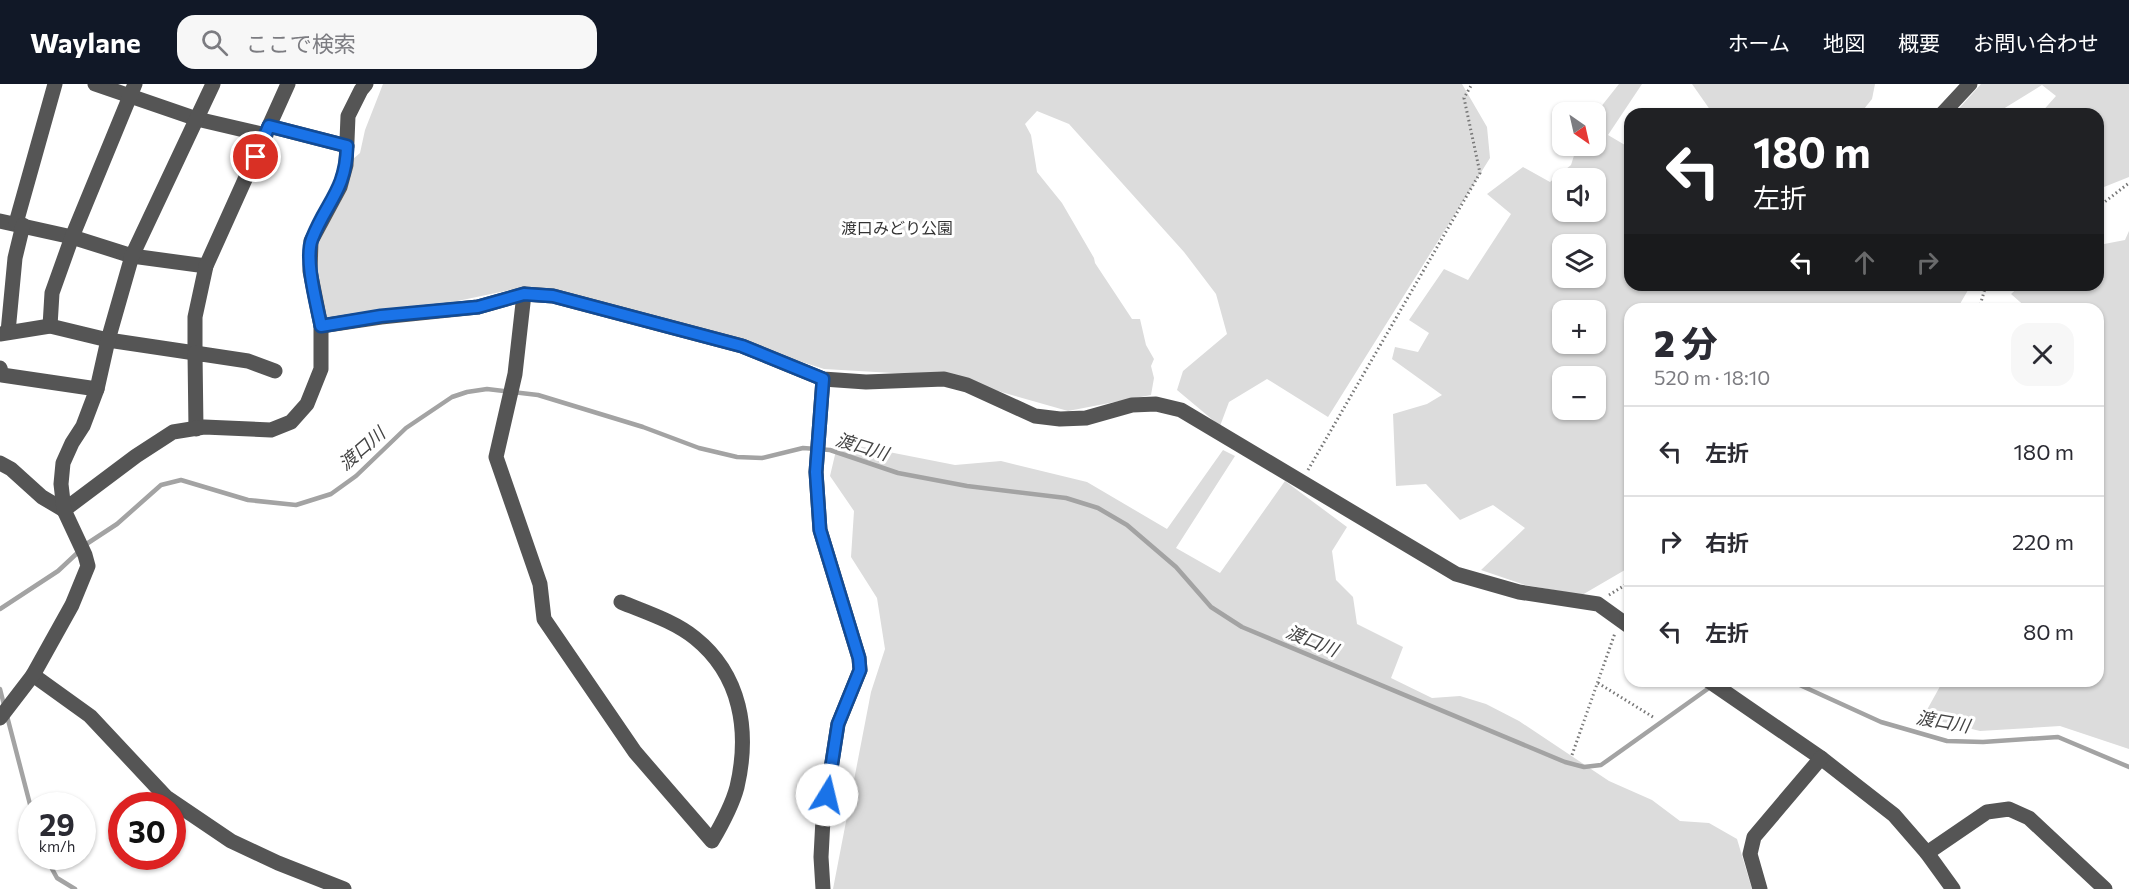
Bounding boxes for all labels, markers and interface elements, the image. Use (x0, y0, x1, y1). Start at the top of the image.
search box (177, 15, 597, 69)
text: Waylane (30, 25, 141, 59)
icon: search (198, 26, 231, 59)
text: ここで検索 (246, 30, 356, 57)
text: ホーム (1728, 30, 1790, 55)
text: 地図 (1823, 30, 1865, 55)
text: 概要 (1898, 30, 1940, 55)
text: お問い合わせ (1973, 30, 2099, 55)
north arrow (1552, 102, 1606, 156)
map controls (1552, 102, 1606, 420)
text: 180 m (1753, 125, 1871, 177)
pin (230, 131, 281, 182)
icon: left (1654, 132, 1732, 210)
icon: arrive (239, 140, 272, 173)
button: sound (1552, 168, 1606, 222)
text: 左折 (1753, 181, 1807, 214)
park label: 渡口みどり公園 (841, 218, 953, 237)
button: layers (1552, 234, 1606, 288)
icon: left (1785, 246, 1818, 279)
icon: ahead (1848, 246, 1881, 279)
icon: right (1911, 246, 1944, 279)
button: + (1552, 300, 1606, 354)
text: 2 分 (1654, 320, 1718, 364)
button: close (2011, 323, 2074, 386)
text: 520 m · 18:10 (1654, 365, 1770, 389)
button: − (1552, 366, 1606, 420)
water label: 渡口川 (334, 421, 390, 474)
water label: 渡口川 (833, 428, 893, 465)
icon: left (1654, 435, 1687, 468)
text: 180 m (2013, 438, 2074, 465)
text: 左折 (1705, 439, 1749, 466)
icon: right (1654, 525, 1687, 558)
text: 220 m (2012, 528, 2074, 555)
text: 右折 (1705, 529, 1749, 556)
icon: left (1654, 615, 1687, 648)
text: 80 m (2023, 618, 2074, 645)
text: 左折 (1705, 619, 1749, 646)
water label: 渡口川 (1283, 620, 1343, 661)
water label: 渡口川 (1915, 705, 1974, 737)
position arrow (795, 763, 859, 827)
speed limit sign: 30 (108, 792, 186, 870)
text: 29 (39, 805, 75, 842)
text: km/h (39, 837, 75, 855)

